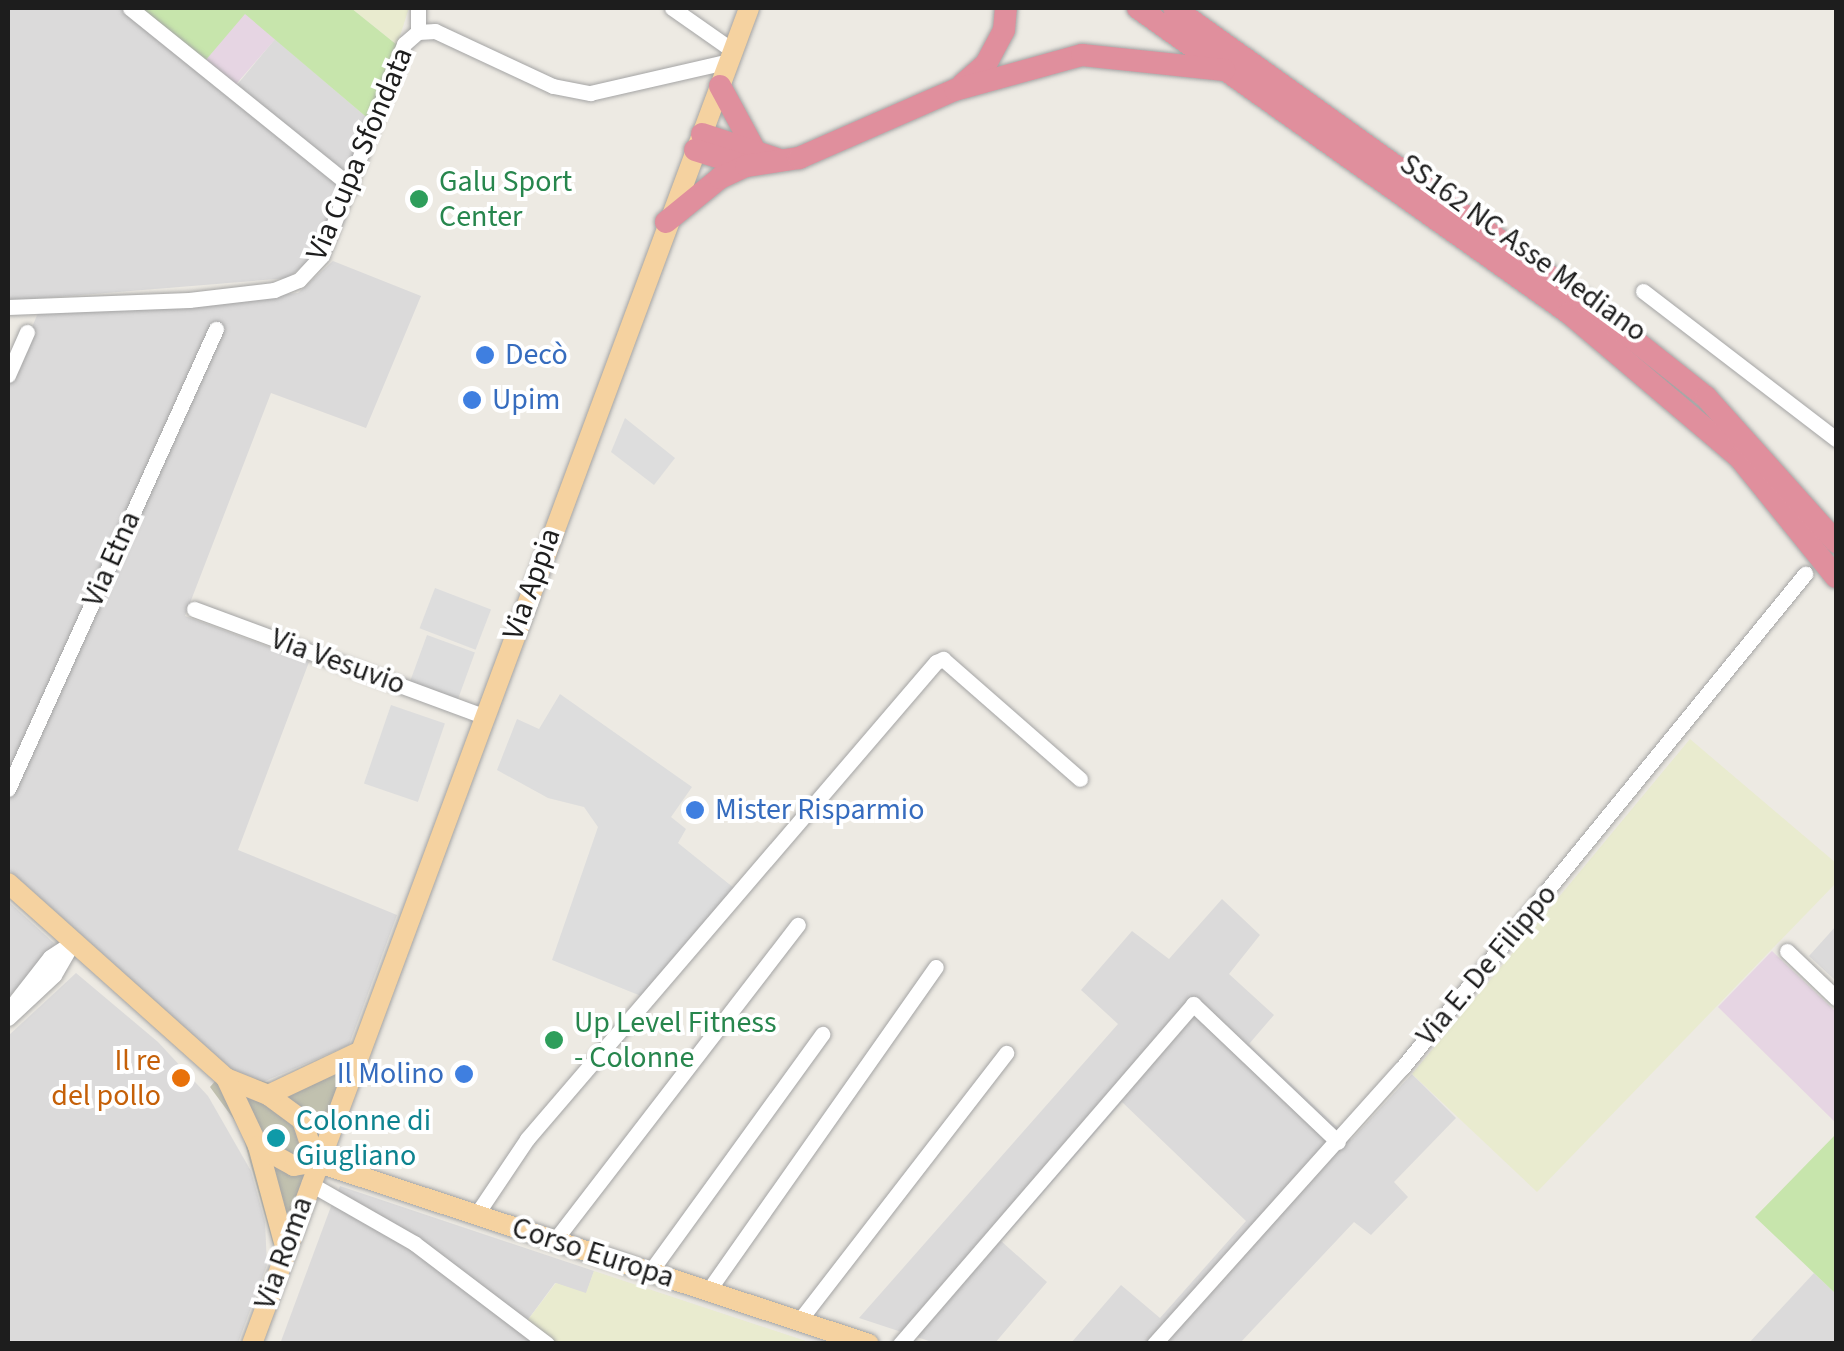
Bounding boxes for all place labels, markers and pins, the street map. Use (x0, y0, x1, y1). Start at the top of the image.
place label: Galu Sport Center (439, 164, 572, 234)
marker: Galu Sport Center (408, 188, 430, 210)
place label: Decò (505, 337, 568, 373)
marker: Decò (474, 344, 496, 366)
place label: Upim (492, 382, 560, 418)
marker: Upim (461, 389, 483, 411)
place label: Mister Risparmio (715, 792, 924, 828)
marker: Mister Risparmio (684, 799, 706, 821)
place label: Up Level Fitness - Colonne (574, 1005, 776, 1076)
marker: Up Level Fitness - Colonne (543, 1029, 565, 1051)
place label: Il re del pollo (51, 1043, 161, 1114)
place label: Il Molino (337, 1056, 444, 1092)
marker: Il Molino (453, 1063, 475, 1085)
marker: Il re del pollo (170, 1067, 192, 1089)
place label: Colonne di Giugliano (296, 1103, 431, 1174)
marker: Colonne di Giugliano (265, 1127, 287, 1149)

